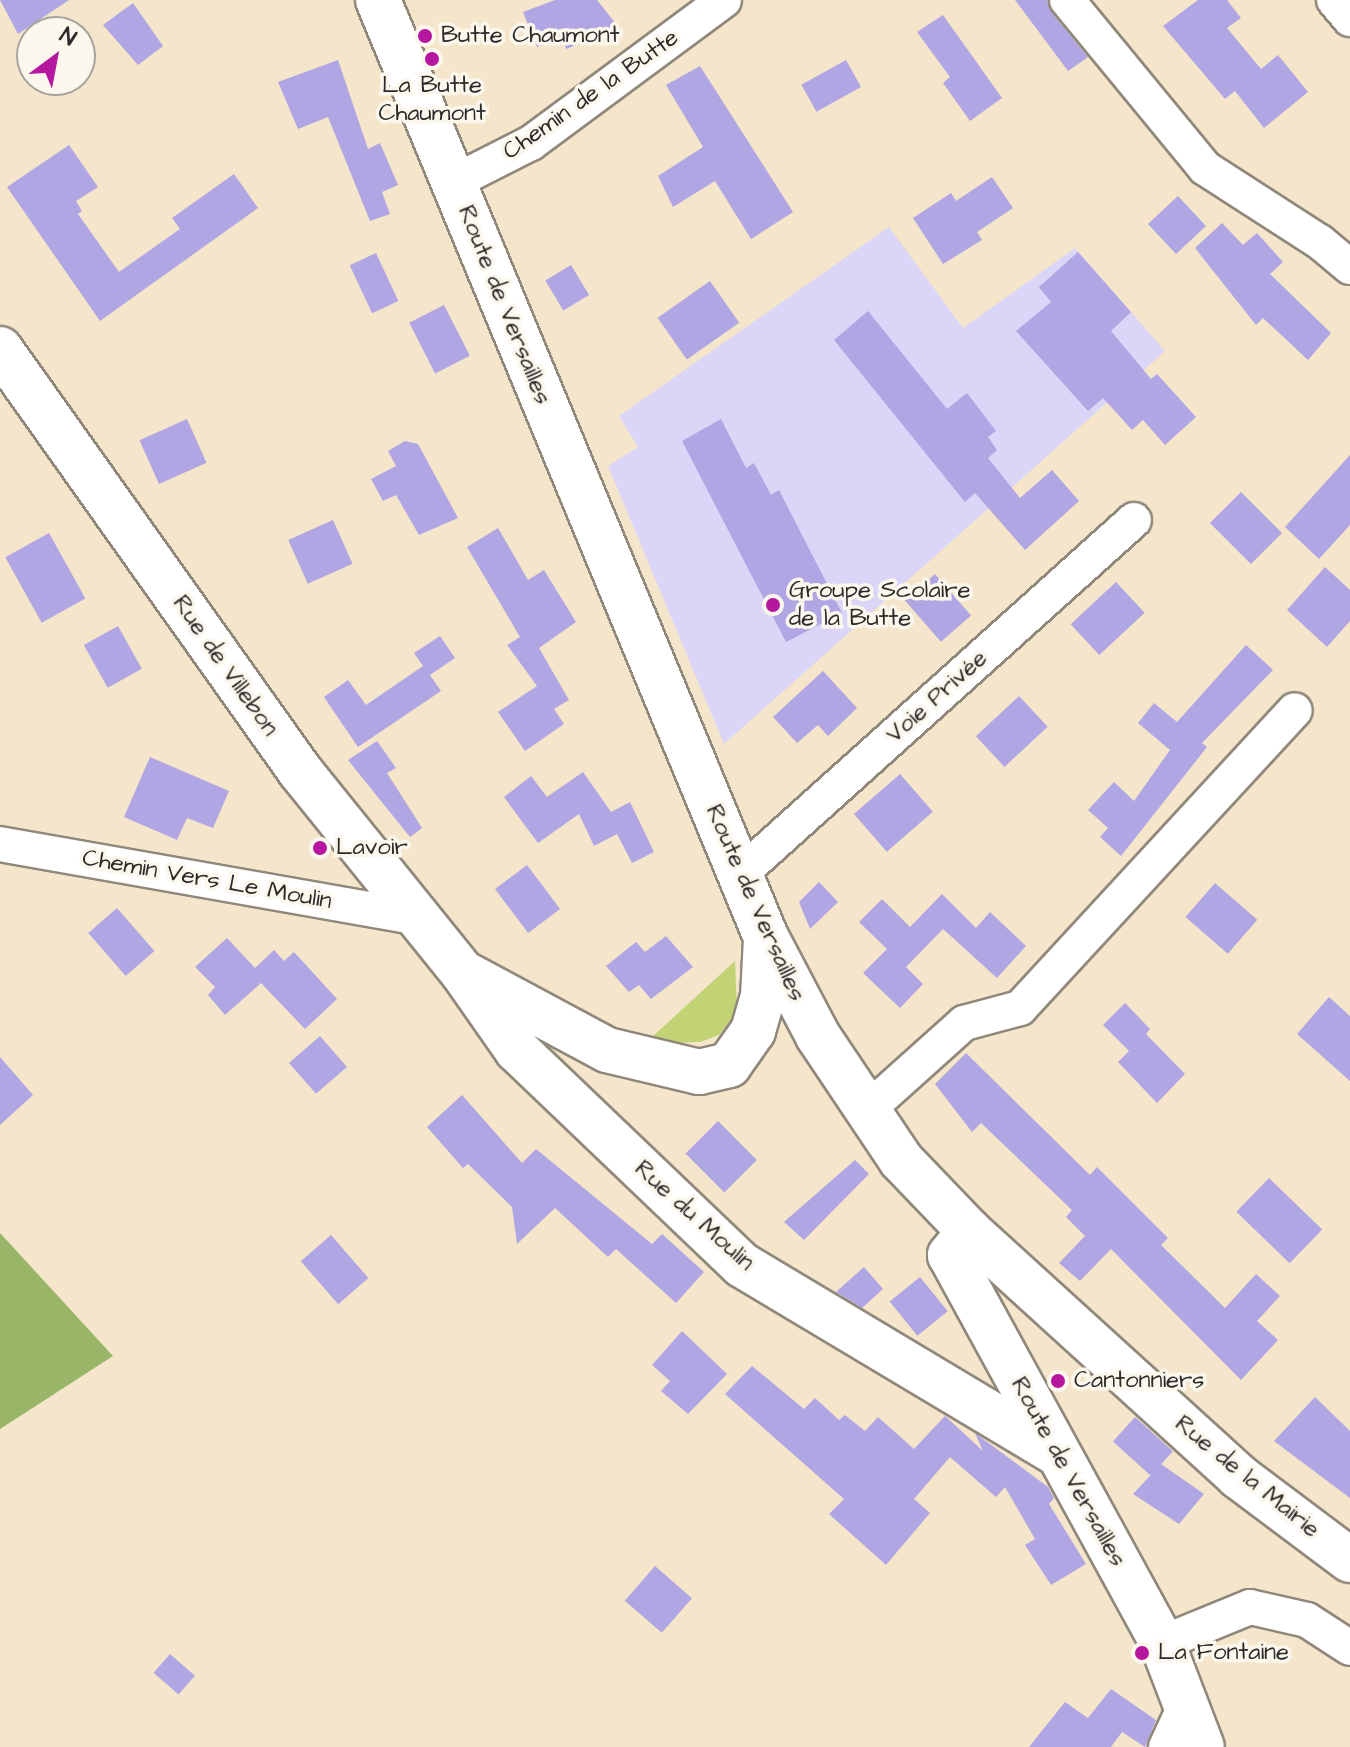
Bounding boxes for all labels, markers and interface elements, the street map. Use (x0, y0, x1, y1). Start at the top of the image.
north arrow (16, 16, 96, 96)
text: N (54, 20, 82, 54)
place label: Butte Chaumont (441, 22, 619, 50)
street label: Chemin de la Butte (498, 24, 684, 166)
marker: Butte Chaumont (416, 27, 434, 45)
marker: La Butte Chaumont (423, 50, 441, 68)
place label: La Butte Chaumont (378, 72, 486, 128)
street label: Route de Versailles (451, 201, 557, 409)
place label: Groupe Scolaire de la Butte (789, 577, 970, 633)
street label: Rue de Villebon (166, 590, 284, 742)
marker: Groupe Scolaire de la Butte (764, 596, 782, 614)
street label: Voie Privée (881, 644, 993, 750)
street label: Route de Versailles (699, 800, 811, 1006)
place label: Lavoir (336, 834, 408, 862)
marker: Lavoir (311, 839, 329, 857)
street label: Chemin Vers Le Moulin (80, 844, 334, 916)
street label: Rue du Moulin (628, 1155, 760, 1277)
place label: Cantonniers (1074, 1367, 1204, 1395)
street label: Route de Versailles (1004, 1372, 1132, 1572)
marker: Cantonniers (1049, 1372, 1067, 1390)
street label: Rue de la Mairie (1169, 1410, 1325, 1544)
place label: La Fontaine (1158, 1639, 1289, 1667)
marker: La Fontaine (1133, 1644, 1151, 1662)

